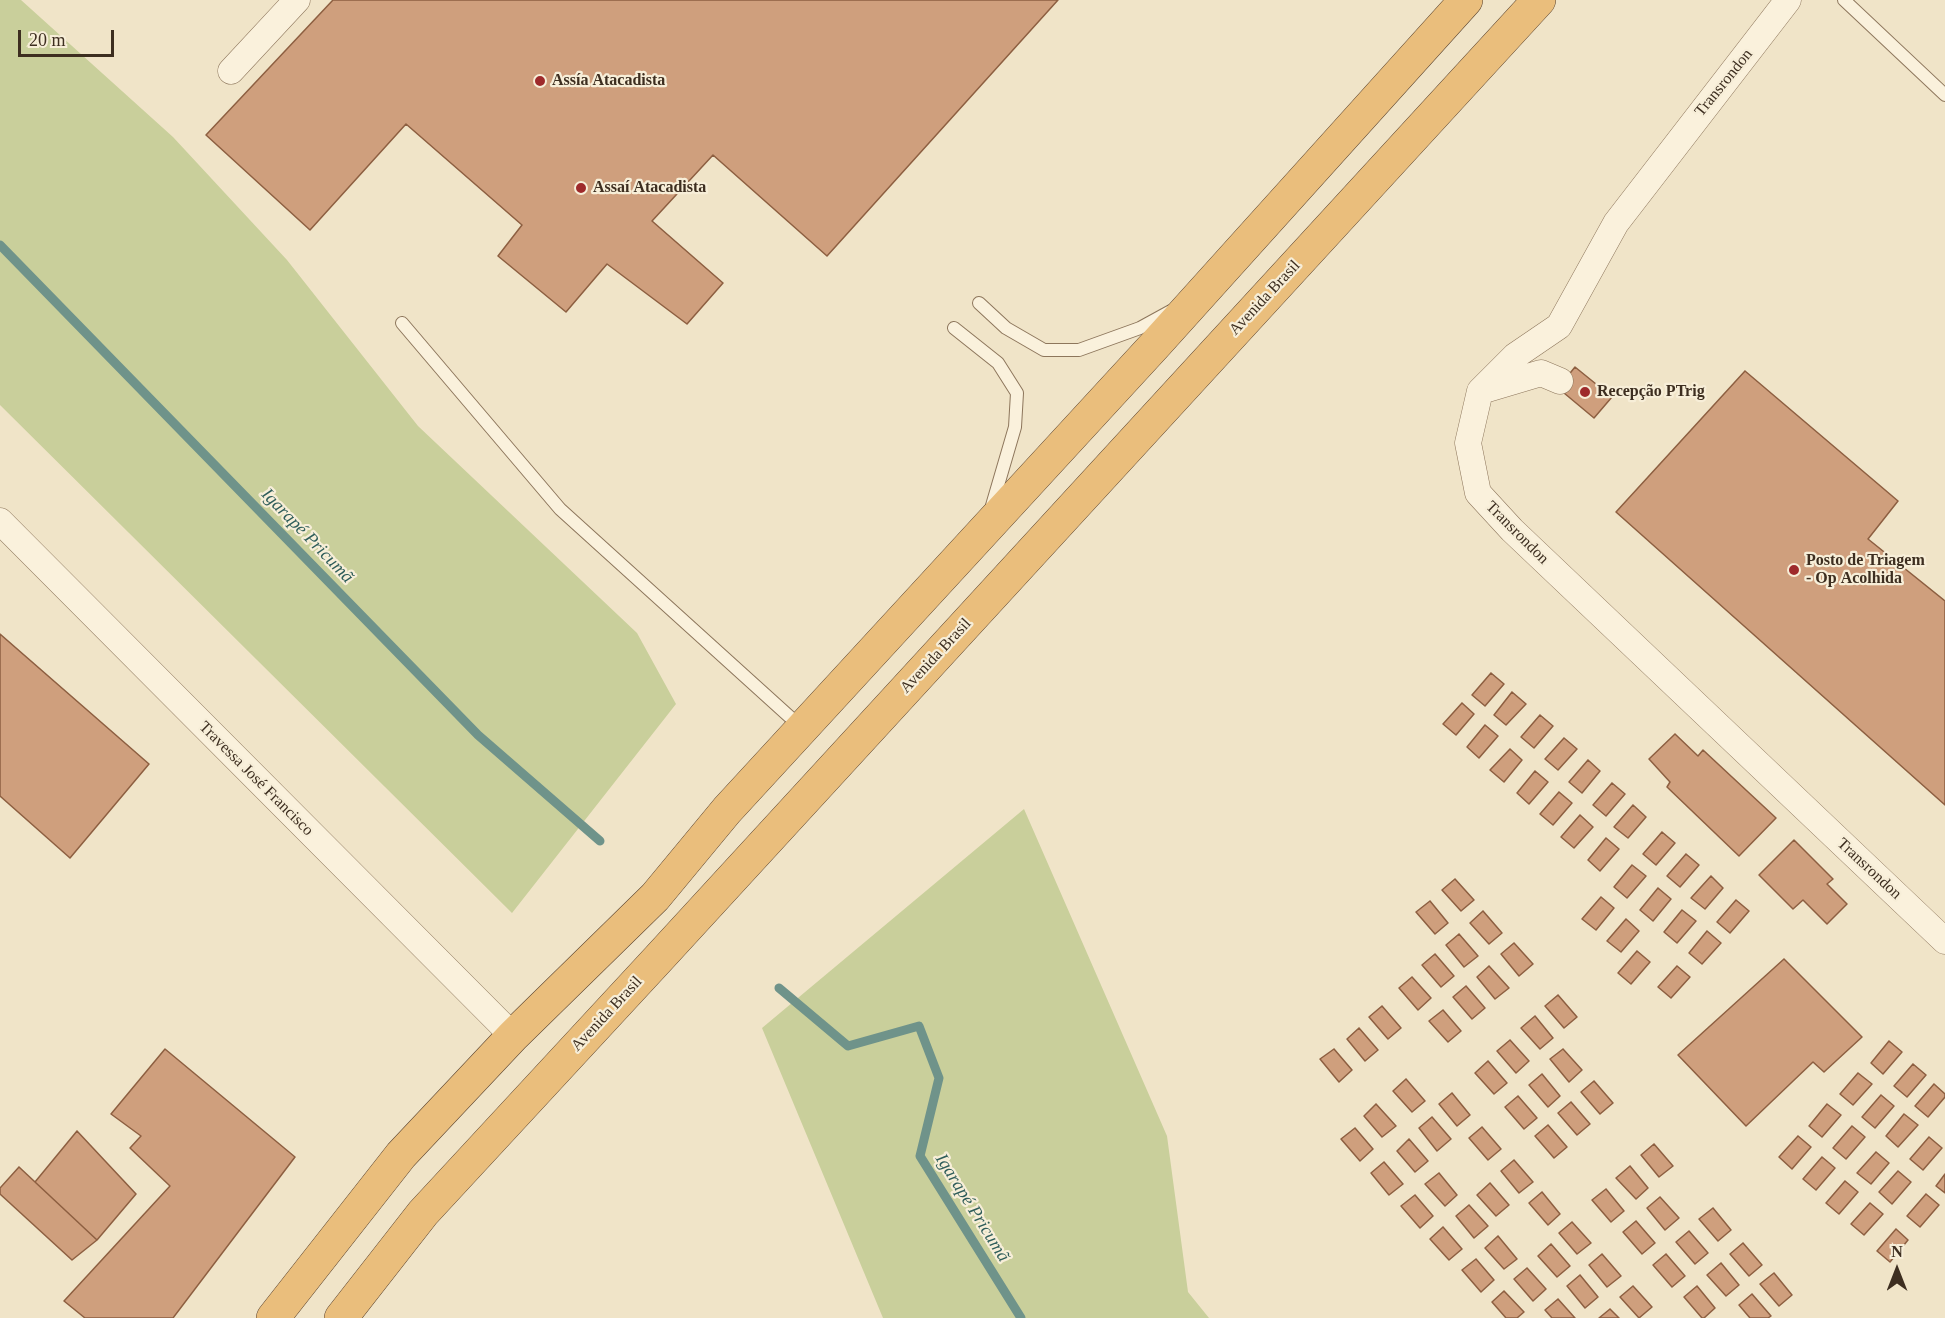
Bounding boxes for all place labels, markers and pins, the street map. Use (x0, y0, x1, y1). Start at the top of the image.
place label: Assía Atacadista (552, 71, 665, 91)
marker: Assía Atacadista (533, 74, 547, 88)
place label: Assaí Atacadista (593, 178, 706, 198)
marker: Assaí Atacadista (574, 181, 588, 195)
place label: Recepção PTrig (1597, 382, 1705, 402)
marker: Recepção PTrig (1578, 385, 1592, 399)
place label: Posto de Triagem - Op Acolhida (1806, 551, 1925, 589)
marker: Posto de Triagem - Op Acolhida (1787, 563, 1801, 577)

